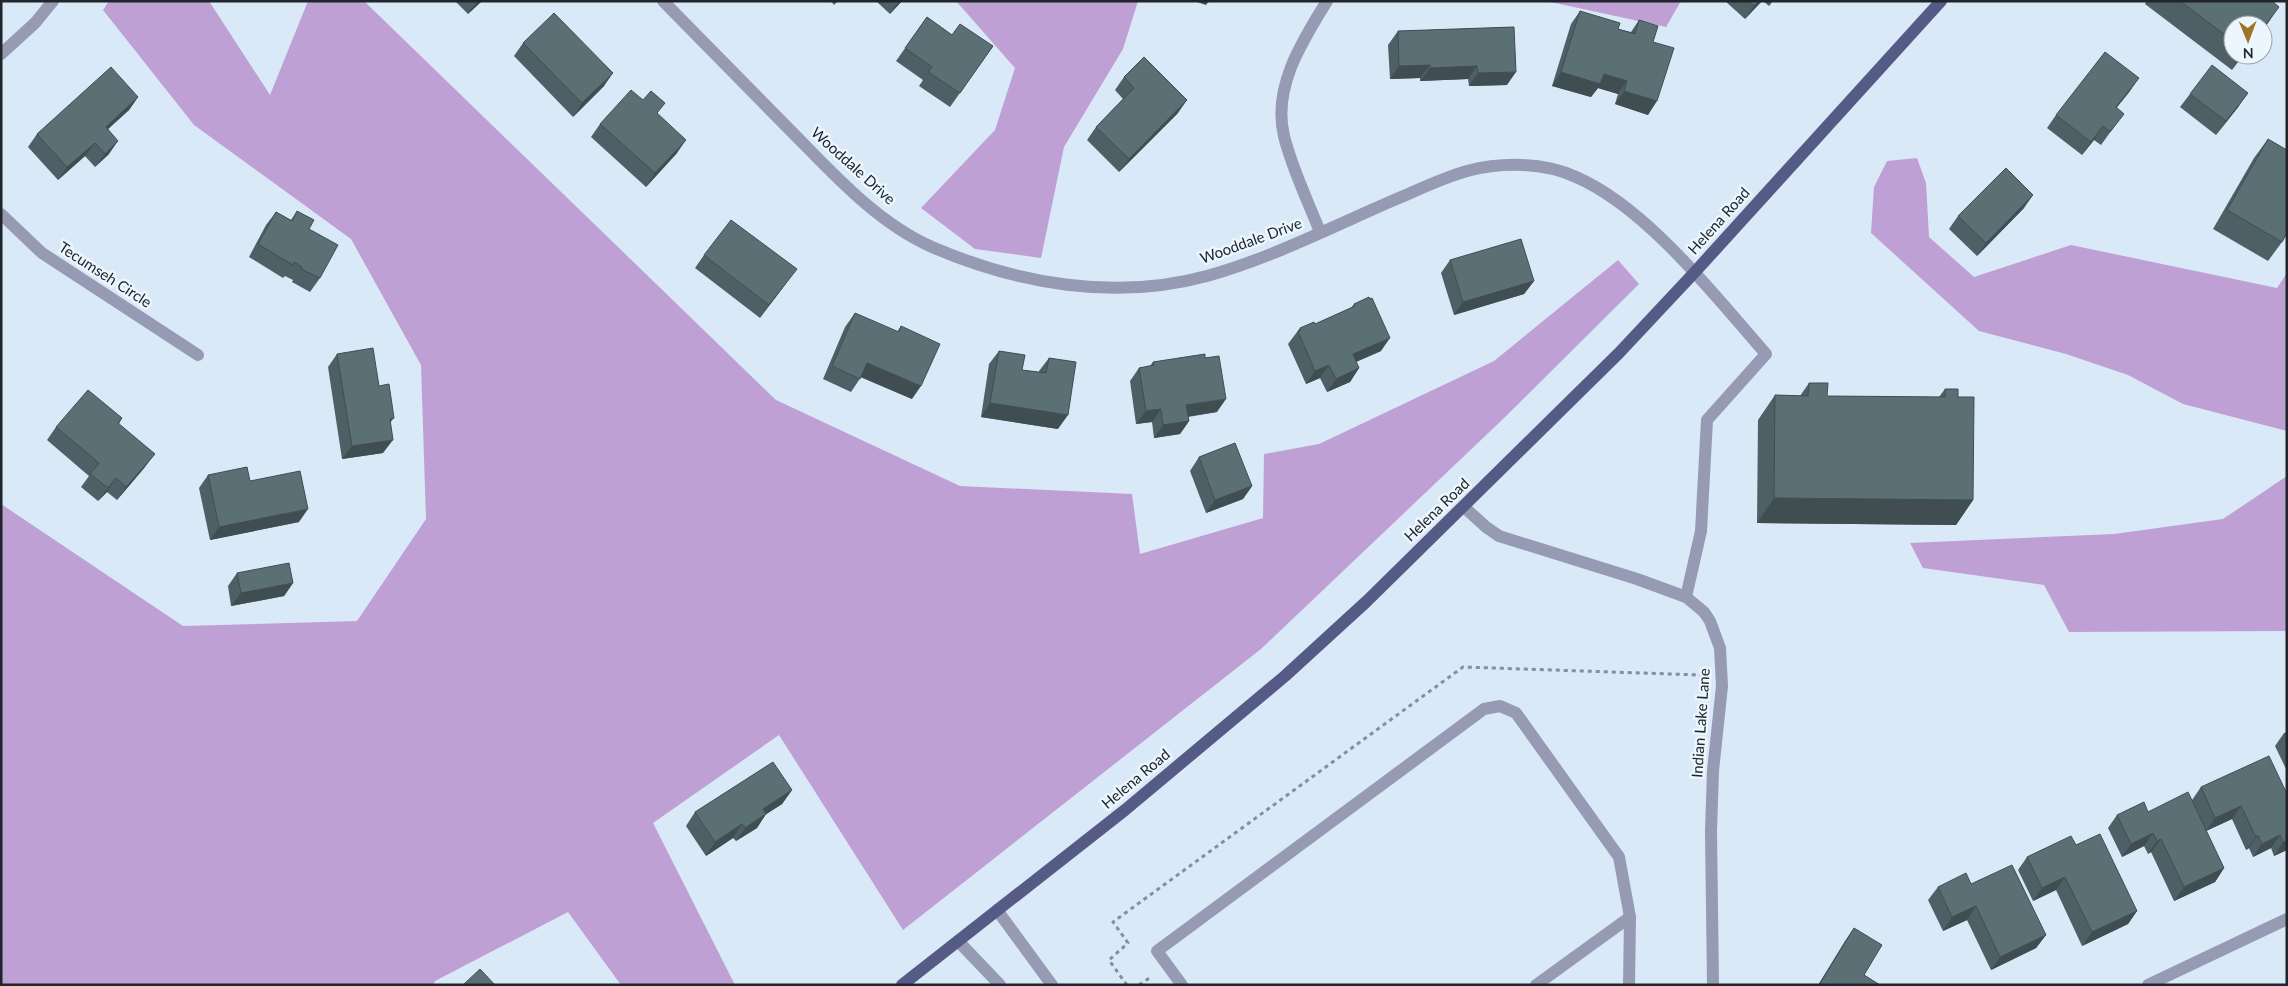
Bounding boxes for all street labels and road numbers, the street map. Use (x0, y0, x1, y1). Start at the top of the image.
street label: Wooddale Drive (808, 123, 900, 208)
street label: Helena Road (1684, 183, 1753, 257)
street label: Wooddale Drive (1197, 213, 1304, 267)
street label: Tecumseh Circle (56, 238, 155, 311)
street label: Helena Road (1400, 474, 1473, 545)
street label: Indian Lake Lane (1687, 668, 1713, 778)
street label: Helena Road (1098, 744, 1173, 812)

